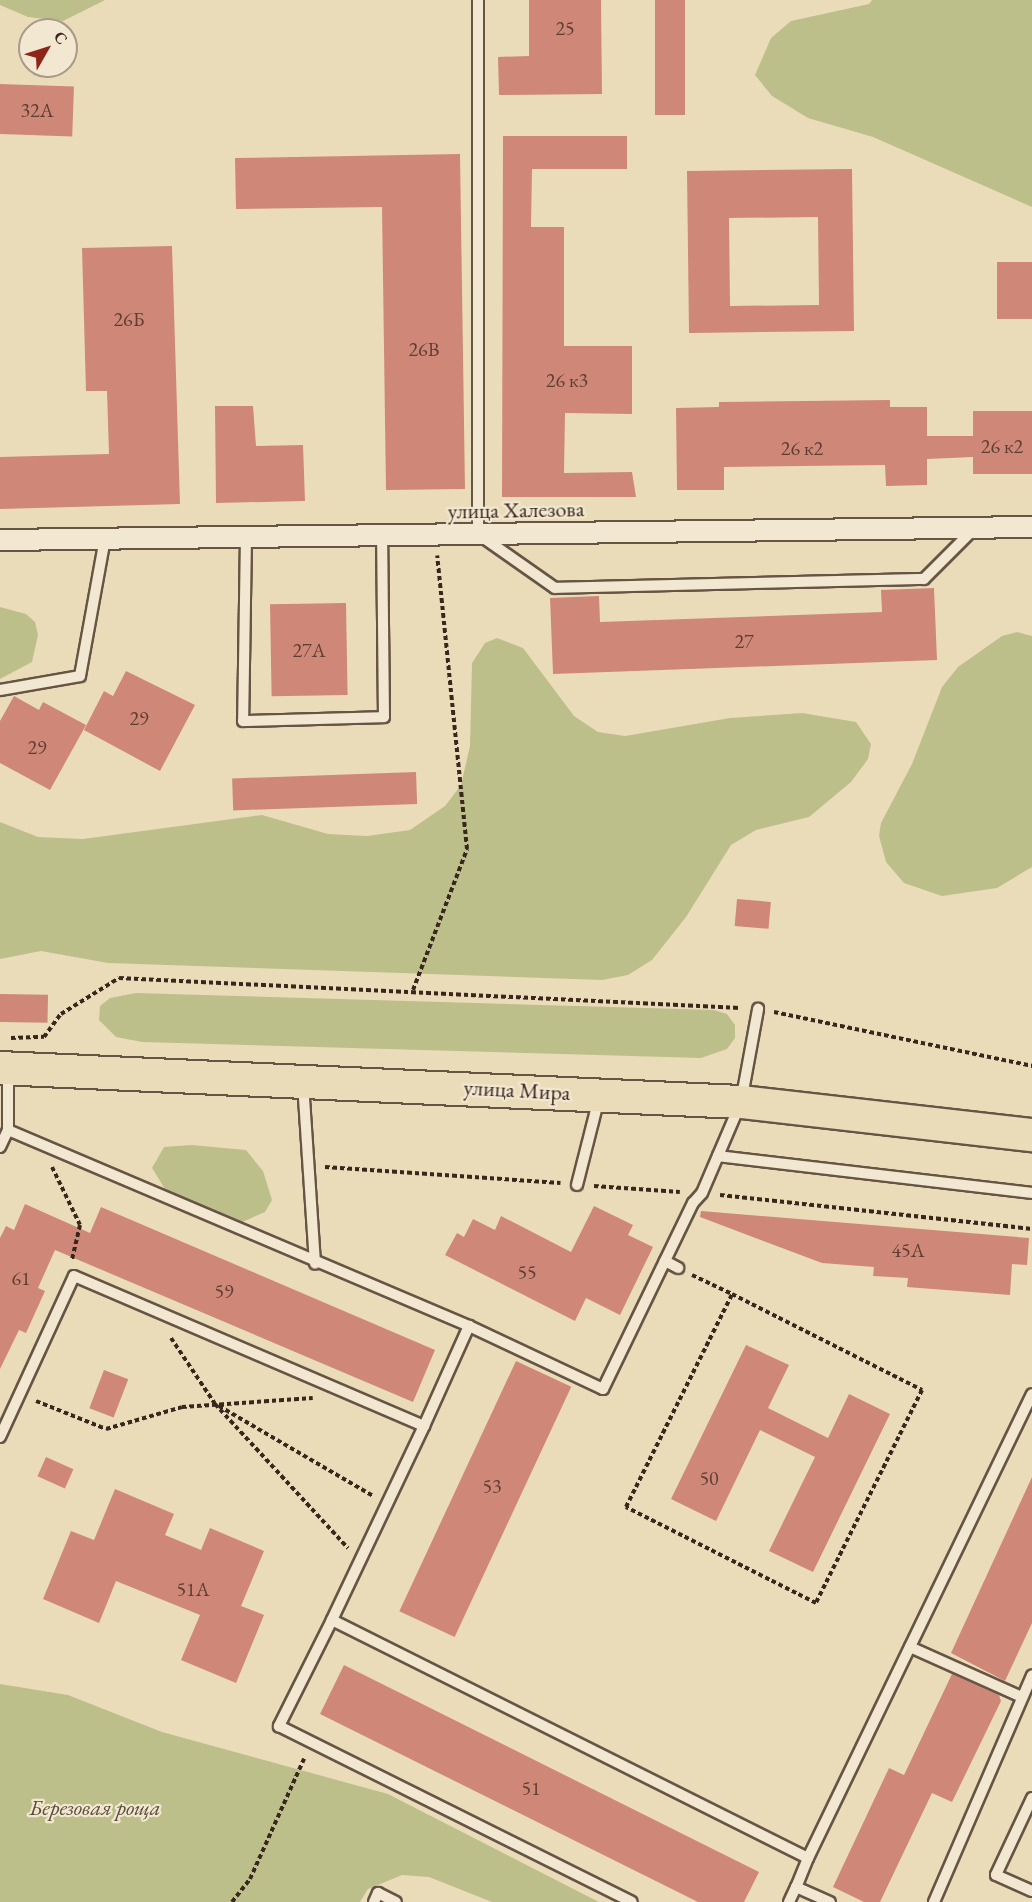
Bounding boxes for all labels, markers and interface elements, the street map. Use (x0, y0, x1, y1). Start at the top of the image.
house number: 25 (555, 16, 575, 40)
north arrow (18, 18, 78, 78)
text: С (49, 27, 73, 49)
house number: 32А (20, 98, 54, 122)
house number: 26Б (114, 307, 144, 331)
house number: 26В (409, 337, 439, 361)
house number: 26 к3 (546, 368, 588, 392)
house number: 26 к2 (981, 434, 1023, 458)
house number: 26 к2 (781, 436, 823, 460)
street label: улица Халезова (447, 496, 585, 524)
house number: 27 (734, 629, 754, 653)
house number: 27А (292, 638, 326, 662)
house number: 29 (129, 706, 149, 730)
house number: 29 (27, 735, 47, 759)
street label: улица Мира (463, 1074, 571, 1106)
house number: 45А (891, 1238, 925, 1262)
house number: 55 (517, 1260, 537, 1284)
house number: 61 (11, 1266, 31, 1290)
house number: 59 (214, 1279, 234, 1303)
house number: 50 (699, 1466, 719, 1490)
house number: 53 (482, 1474, 502, 1498)
house number: 51А (176, 1577, 210, 1601)
house number: 51 (521, 1776, 541, 1800)
park label: Березовая роща (29, 1795, 161, 1821)

